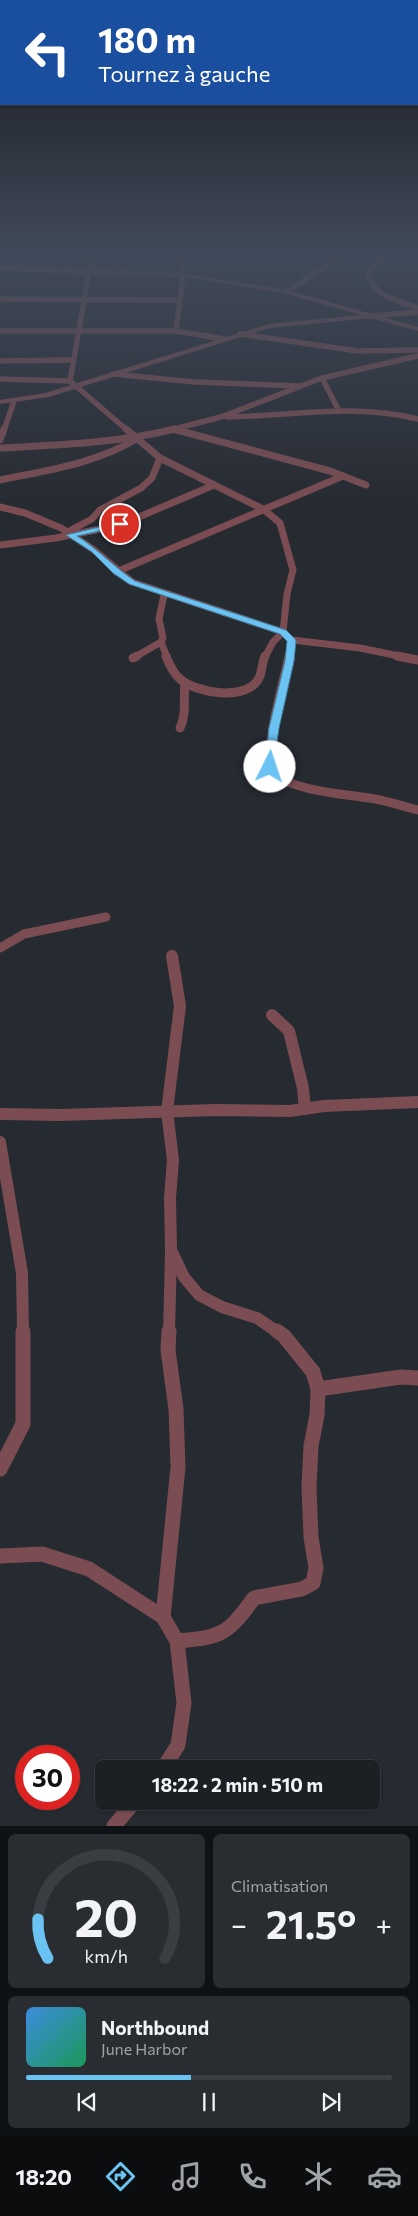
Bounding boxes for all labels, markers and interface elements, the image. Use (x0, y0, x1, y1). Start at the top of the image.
text: 180 m (98, 17, 196, 60)
icon: left (15, 20, 80, 85)
text: Tournez à gauche (98, 60, 270, 87)
pin (99, 503, 141, 545)
icon: arrive (106, 510, 134, 538)
position arrow (243, 740, 295, 792)
speed limit sign: 30 (15, 1745, 80, 1810)
text: 18:22 · 2 min · 510 m (152, 1773, 323, 1796)
text: Climatisation (231, 1876, 328, 1895)
text: 20 (75, 1884, 138, 1948)
text: 21.5° (266, 1900, 356, 1947)
text: − (231, 1907, 247, 1941)
text: + (376, 1907, 392, 1941)
text: km/h (85, 1945, 128, 1967)
text: Northbound (101, 2016, 209, 2039)
text: June Harbor (101, 2039, 187, 2058)
icon: previous (73, 2088, 101, 2116)
icon: pause (195, 2088, 223, 2116)
icon: next (317, 2088, 345, 2116)
icon: directions (103, 2159, 138, 2194)
icon: music (169, 2159, 204, 2194)
icon: phone (235, 2159, 270, 2194)
icon: climate (301, 2159, 336, 2194)
icon: car (367, 2159, 402, 2194)
text: 18:20 (16, 2163, 72, 2190)

